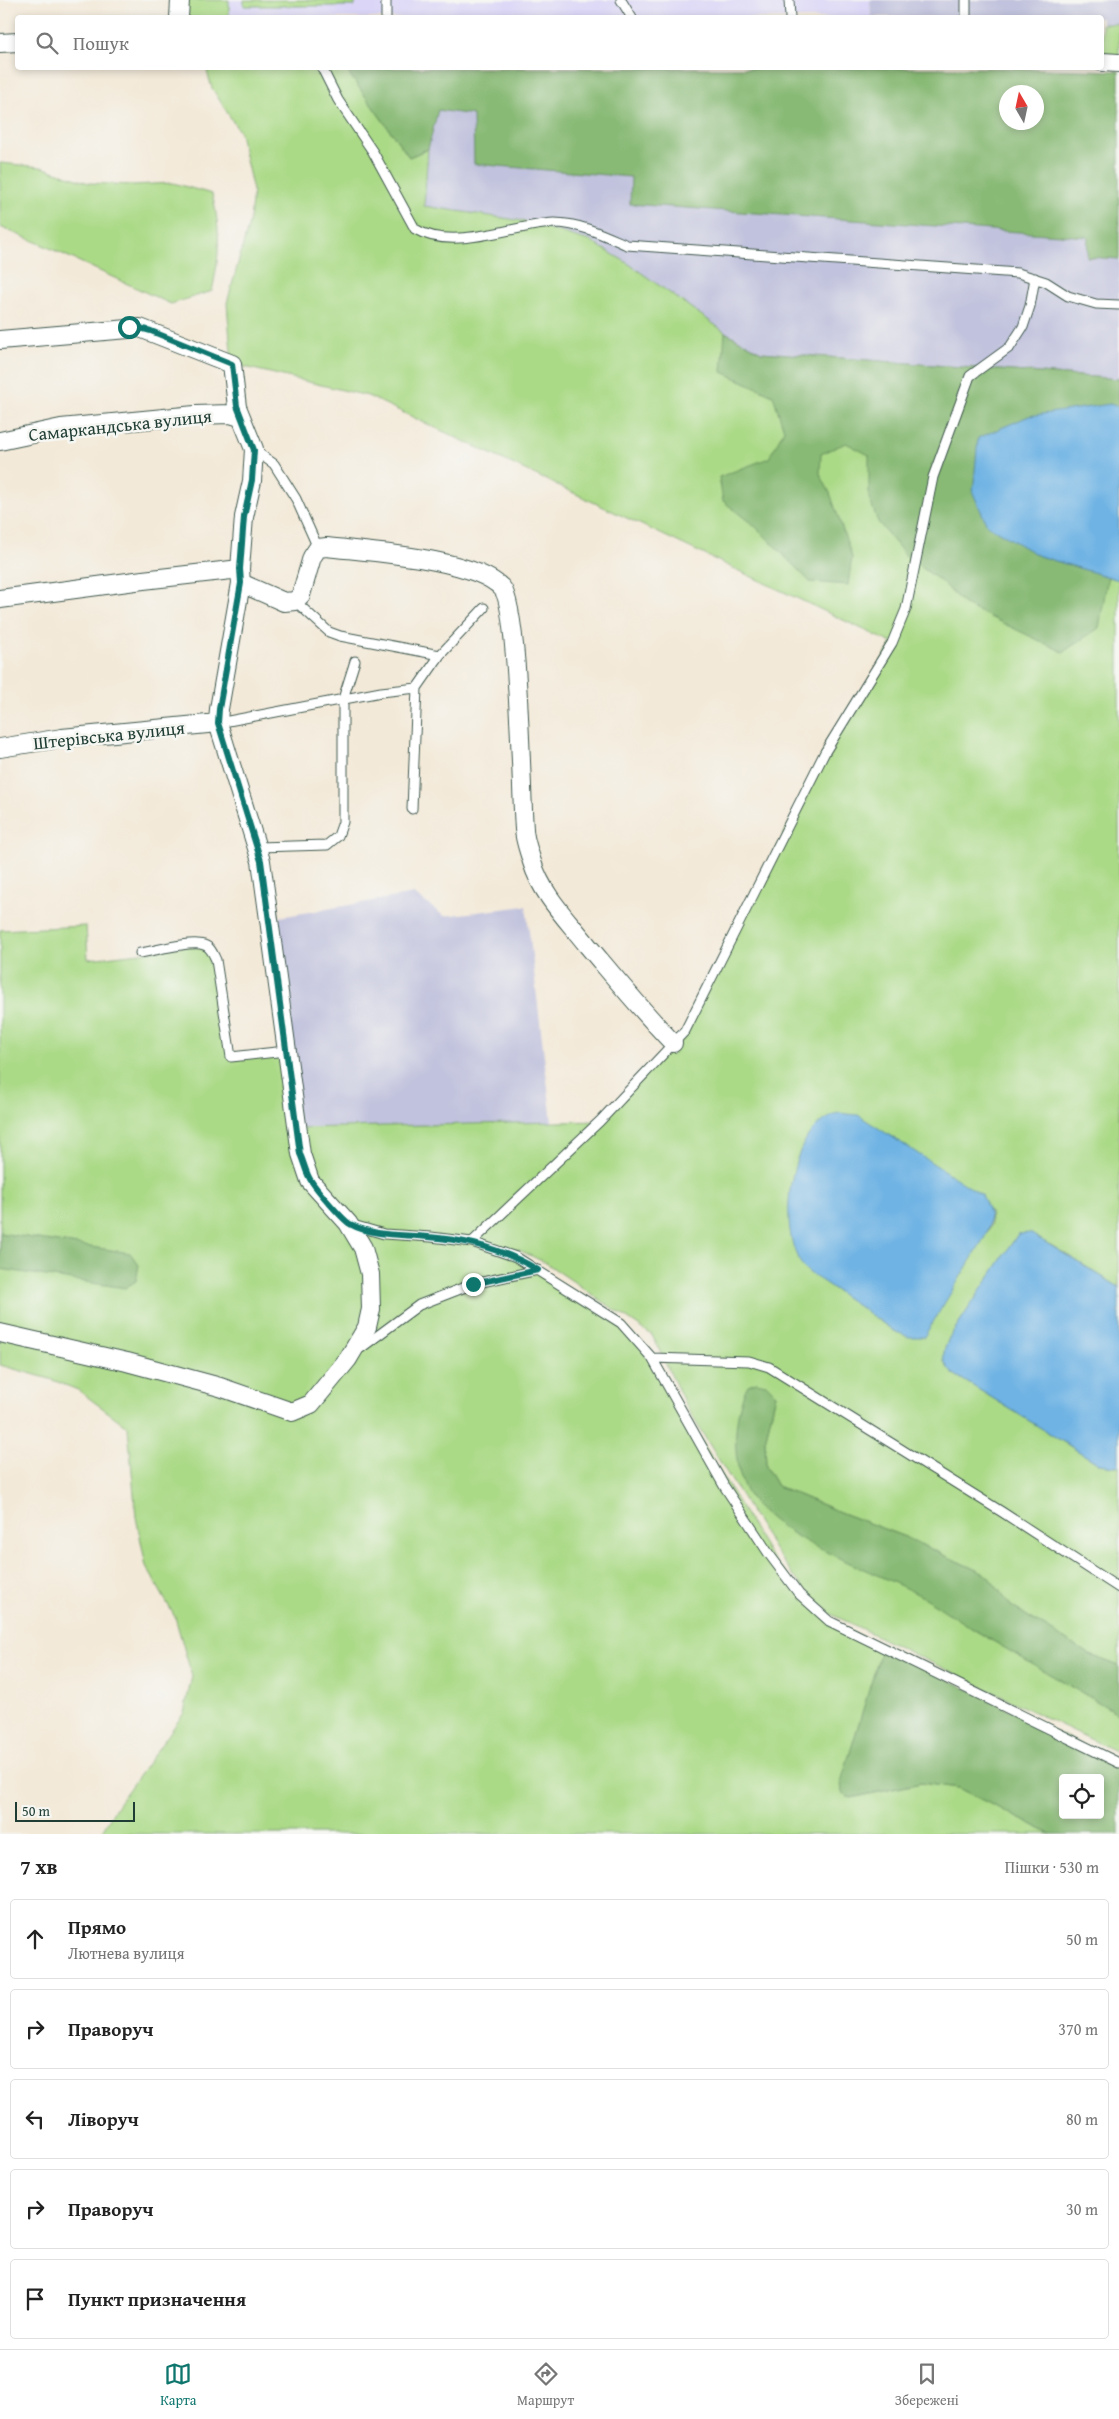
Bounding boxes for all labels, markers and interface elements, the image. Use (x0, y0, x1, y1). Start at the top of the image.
search box (15, 15, 1104, 70)
icon: search (33, 29, 61, 57)
text: Пошук (73, 29, 129, 57)
north arrow (999, 85, 1044, 130)
route start (118, 316, 141, 339)
street label: Самаркандська вулиця (27, 402, 213, 448)
street label: Штерівська вулиця (32, 714, 186, 756)
route end (462, 1273, 485, 1296)
map controls (1059, 1774, 1104, 1819)
button: locate (1059, 1774, 1104, 1819)
scale bar (15, 1799, 135, 1822)
text: 50 m (22, 1801, 50, 1821)
text: 7 хв (20, 1851, 58, 1882)
text: Пішки · 530 m (1005, 1855, 1099, 1879)
text: Прямо (68, 1913, 126, 1941)
icon: ahead (21, 1925, 49, 1953)
text: 50 m (1066, 1927, 1098, 1951)
text: Лютнева вулиця (68, 1941, 185, 1965)
icon: right (21, 2015, 49, 2043)
text: Праворуч (68, 2015, 153, 2043)
text: 370 m (1058, 2017, 1098, 2041)
icon: left (21, 2105, 49, 2133)
text: Ліворуч (68, 2105, 139, 2133)
text: 80 m (1066, 2107, 1098, 2131)
icon: right (21, 2195, 49, 2223)
text: Праворуч (68, 2195, 153, 2223)
text: 30 m (1066, 2197, 1098, 2221)
icon: arrive (21, 2285, 49, 2313)
text: Пункт призначення (68, 2285, 246, 2313)
tab: Карта (160, 2360, 197, 2410)
tab: Маршрут (517, 2360, 574, 2410)
tab: Збережені (895, 2360, 959, 2410)

